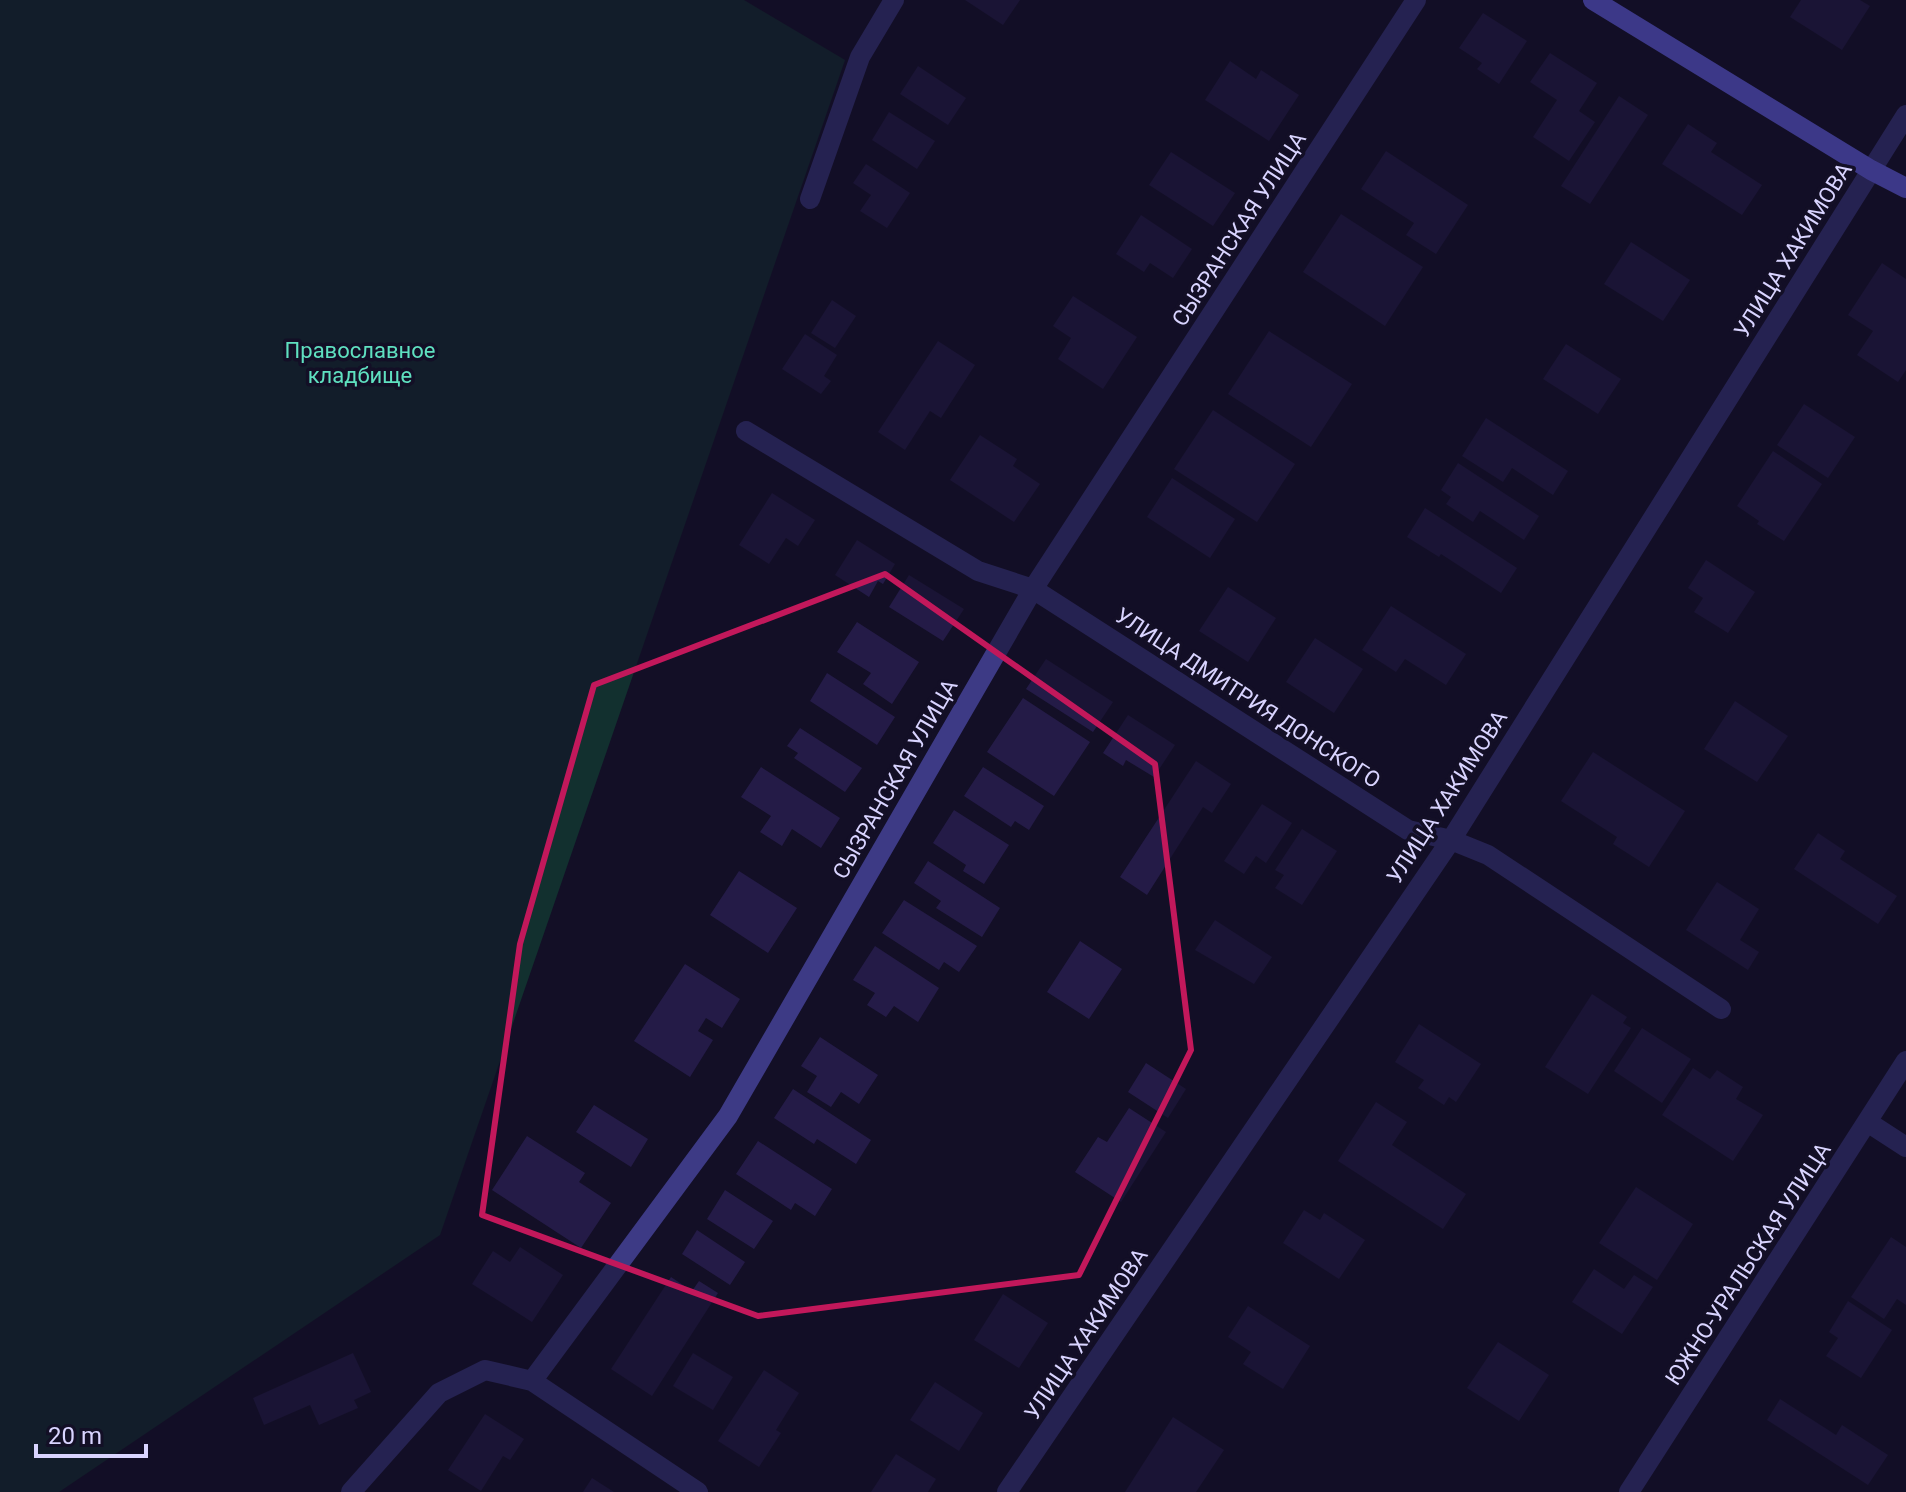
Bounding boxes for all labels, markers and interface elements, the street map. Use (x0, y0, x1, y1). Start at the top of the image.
street label: СЫЗРАНСКАЯ УЛИЦА (1167, 127, 1311, 331)
street label: УЛИЦА ХАКИМОВА (1729, 158, 1857, 342)
park label: Православное кладбище (285, 338, 435, 388)
street label: УЛИЦА ДМИТРИЯ ДОНСКОГО (1111, 603, 1385, 793)
street label: СЫЗРАНСКАЯ УЛИЦА (828, 674, 963, 883)
street label: УЛИЦА ХАКИМОВА (1382, 705, 1513, 888)
street label: ЮЖНО-УРАЛЬСКАЯ УЛИЦА (1660, 1138, 1836, 1390)
street label: УЛИЦА ХАКИМОВА (1019, 1243, 1153, 1424)
scale bar (36, 1408, 146, 1458)
text: 20 m (48, 1422, 102, 1450)

